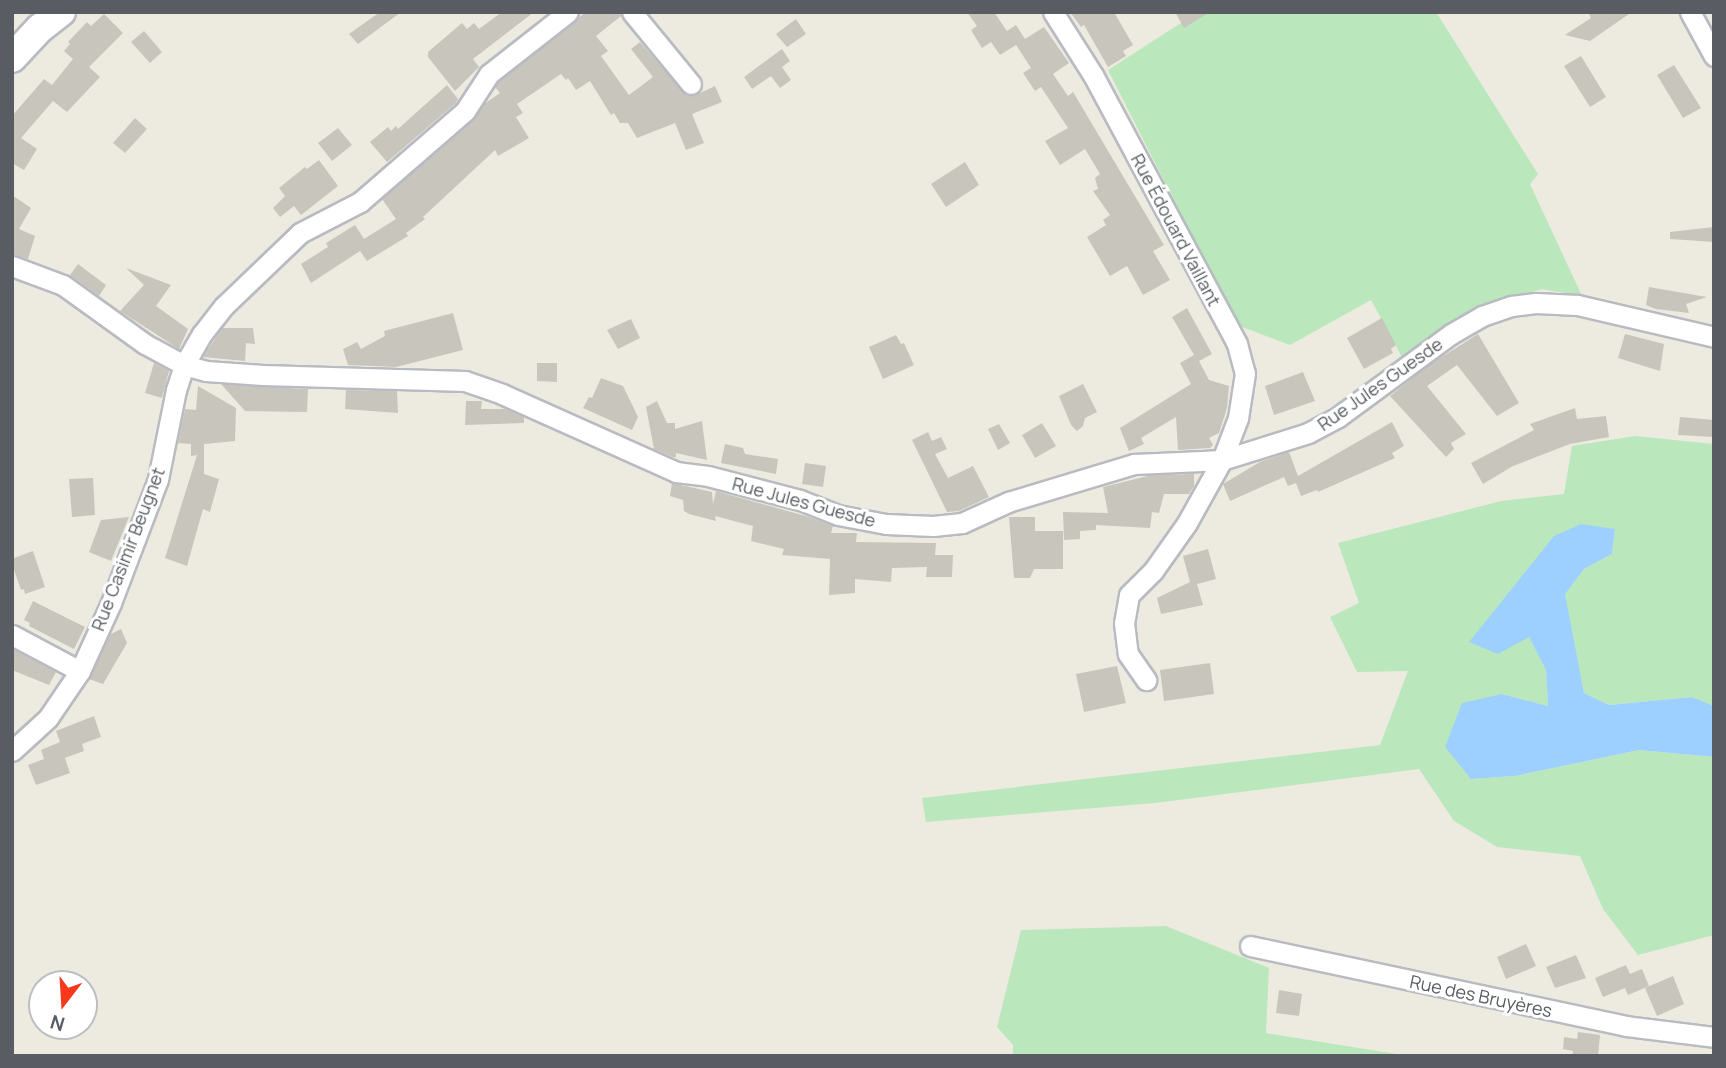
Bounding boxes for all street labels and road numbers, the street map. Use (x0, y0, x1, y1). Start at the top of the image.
street label: Rue Édouard Vaillant (1127, 150, 1225, 310)
street label: Rue Jules Guesde (1313, 333, 1447, 435)
street label: Rue Casimir Beugnet (87, 464, 169, 634)
street label: Rue Jules Guesde (730, 472, 878, 532)
street label: Rue des Bruyères (1408, 970, 1554, 1022)

